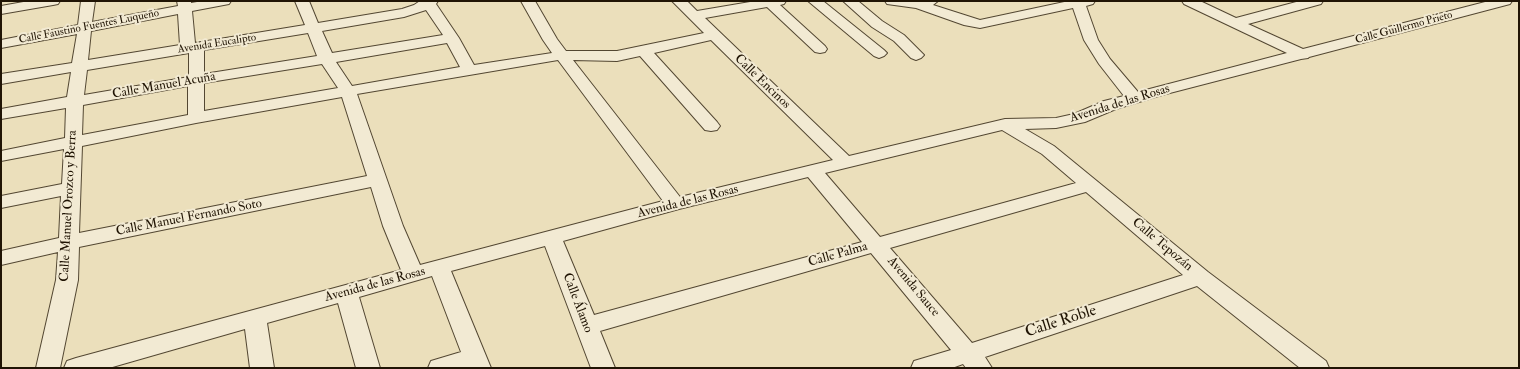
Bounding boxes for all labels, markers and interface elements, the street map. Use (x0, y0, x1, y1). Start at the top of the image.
street label: Calle Faustino Fuentes Luqueño (18, 7, 160, 47)
street label: Calle Guillermo Prieto (1354, 9, 1454, 47)
street label: Avenida Eucalipto (177, 31, 257, 57)
street label: Calle Encinos (731, 51, 793, 113)
street label: Calle Manuel Acuña (111, 69, 217, 103)
street label: Avenida de las Rosas (1068, 81, 1172, 127)
street label: Calle Manuel Orozco y Berra (57, 130, 81, 282)
street label: Avenida de las Rosas (636, 182, 740, 222)
street label: Calle Manuel Fernando Soto (115, 196, 263, 240)
street label: Calle Tepozán (1129, 215, 1195, 275)
street label: Calle Palma (807, 239, 869, 271)
street label: Avenida Sauce (883, 254, 943, 320)
street label: Avenida de las Rosas (323, 264, 427, 306)
street label: Calle Álamo (558, 271, 596, 335)
street label: Calle Roble (1023, 301, 1099, 343)

